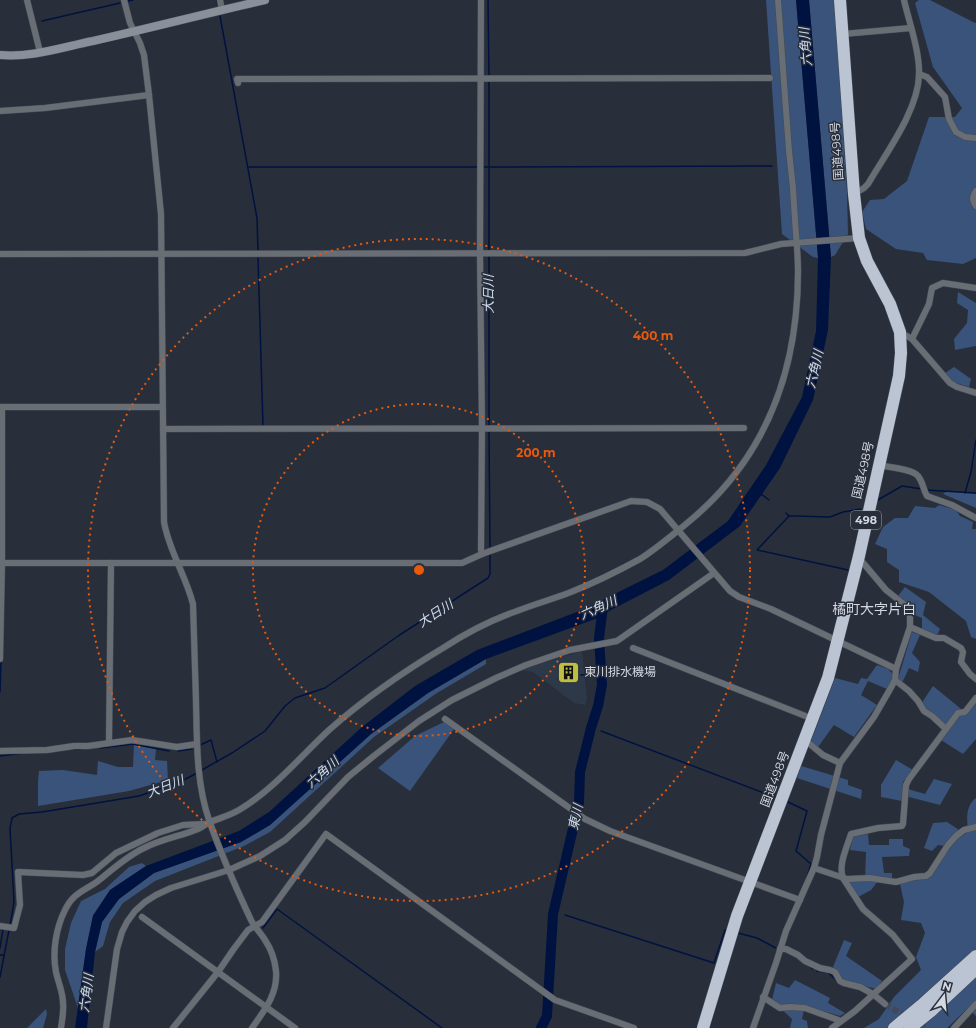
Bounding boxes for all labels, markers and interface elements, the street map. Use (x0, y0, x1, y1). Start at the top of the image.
water label: 六角川 (795, 25, 815, 67)
street label: 国道498号 (827, 121, 846, 181)
water label: 大日川 (480, 273, 496, 314)
text: 400 m (633, 328, 673, 343)
water label: 六角川 (802, 346, 827, 390)
street label: 国道498号 (849, 440, 876, 500)
text: 200 m (516, 445, 556, 460)
road number: 498 (851, 511, 881, 529)
centre of rings (412, 563, 426, 577)
water label: 六角川 (577, 591, 621, 622)
water label: 大日川 (414, 595, 457, 630)
district label: 橘町大字片白 (832, 600, 916, 618)
building icon: 東川排水機場 (556, 659, 582, 685)
place label: 東川排水機場 (584, 664, 656, 679)
street label: 国道498号 (757, 749, 792, 809)
water label: 六角川 (302, 752, 343, 791)
water label: 大日川 (144, 771, 188, 800)
water label: 東川 (564, 801, 586, 831)
water label: 六角川 (76, 971, 97, 1013)
north arrow (924, 976, 964, 1016)
text: N (941, 978, 953, 994)

